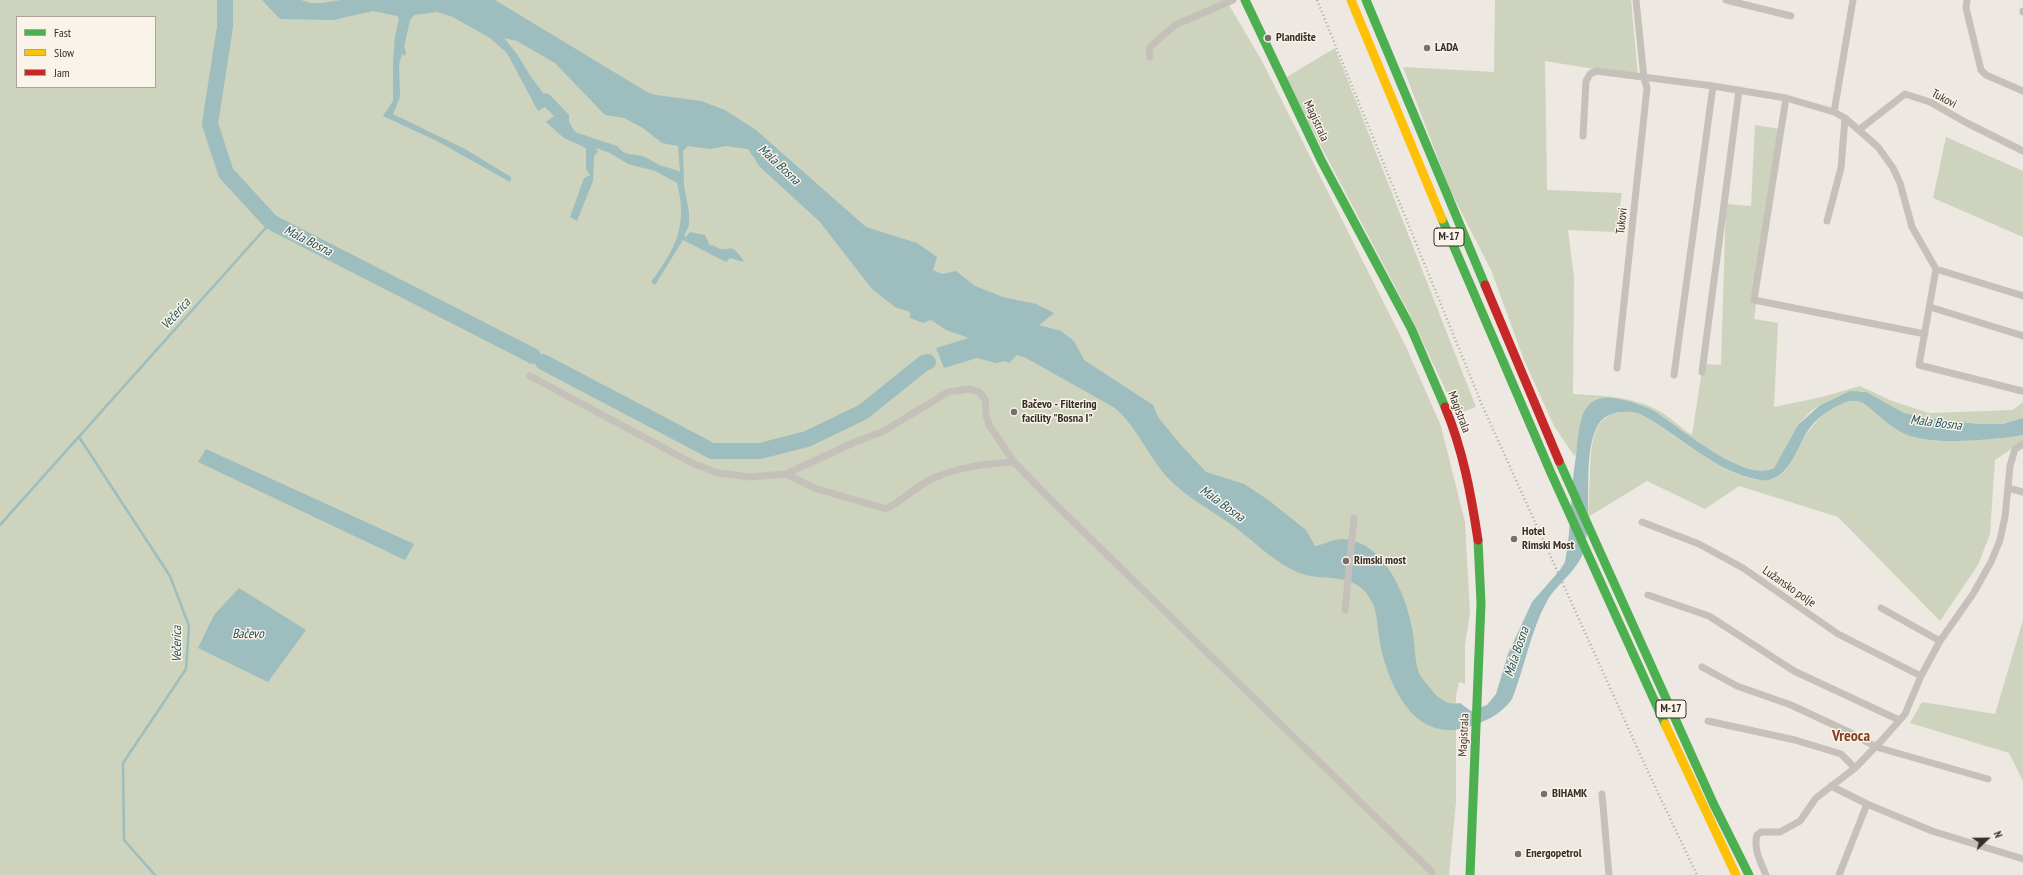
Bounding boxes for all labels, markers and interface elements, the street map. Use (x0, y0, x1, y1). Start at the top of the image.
legend (16, 16, 156, 88)
text: Fast (54, 25, 71, 40)
place label: Plandište (1276, 31, 1316, 45)
marker: Plandište (1263, 33, 1273, 43)
place label: LADA (1435, 41, 1458, 55)
marker: LADA (1422, 43, 1432, 53)
text: Slow (54, 45, 74, 60)
text: Jam (54, 65, 70, 80)
street label: Tukovi (1929, 86, 1959, 112)
street label: Magistrala (1300, 98, 1332, 144)
water label: Mala Bosna (755, 142, 803, 188)
street label: Tukovi (1613, 207, 1631, 235)
water label: Mala Bosna (282, 222, 334, 260)
road number: M-17 (1434, 228, 1464, 246)
water label: Večerica (158, 295, 194, 333)
street label: Magistrala (1445, 389, 1473, 435)
place label: Bačevo - Filtering facility "Bosna I" (1022, 398, 1097, 426)
marker: Bačevo - Filtering facility "Bosna I" (1009, 407, 1019, 417)
water label: Mala Bosna (1909, 412, 1963, 434)
water label: Mala Bosna (1197, 483, 1247, 525)
place label: Hotel Rimski Most (1522, 525, 1574, 553)
marker: Hotel Rimski Most (1509, 534, 1519, 544)
place label: Rimski most (1354, 554, 1406, 568)
marker: Rimski most (1341, 556, 1351, 566)
street label: Lužansko polje (1760, 563, 1818, 611)
water label: Mala Bosna (1501, 625, 1533, 679)
water label: Večerica (169, 626, 185, 662)
water label: Bačevo (232, 626, 264, 642)
road number: M-17 (1656, 700, 1686, 718)
street label: Magistrala (1456, 713, 1472, 757)
district label: Vreoca (1832, 726, 1870, 746)
place label: BIHAMK (1552, 787, 1587, 801)
marker: BIHAMK (1539, 789, 1549, 799)
north arrow (1967, 819, 2007, 859)
text: N (1991, 829, 2006, 840)
place label: Energopetrol (1526, 847, 1582, 861)
marker: Energopetrol (1513, 849, 1523, 859)

